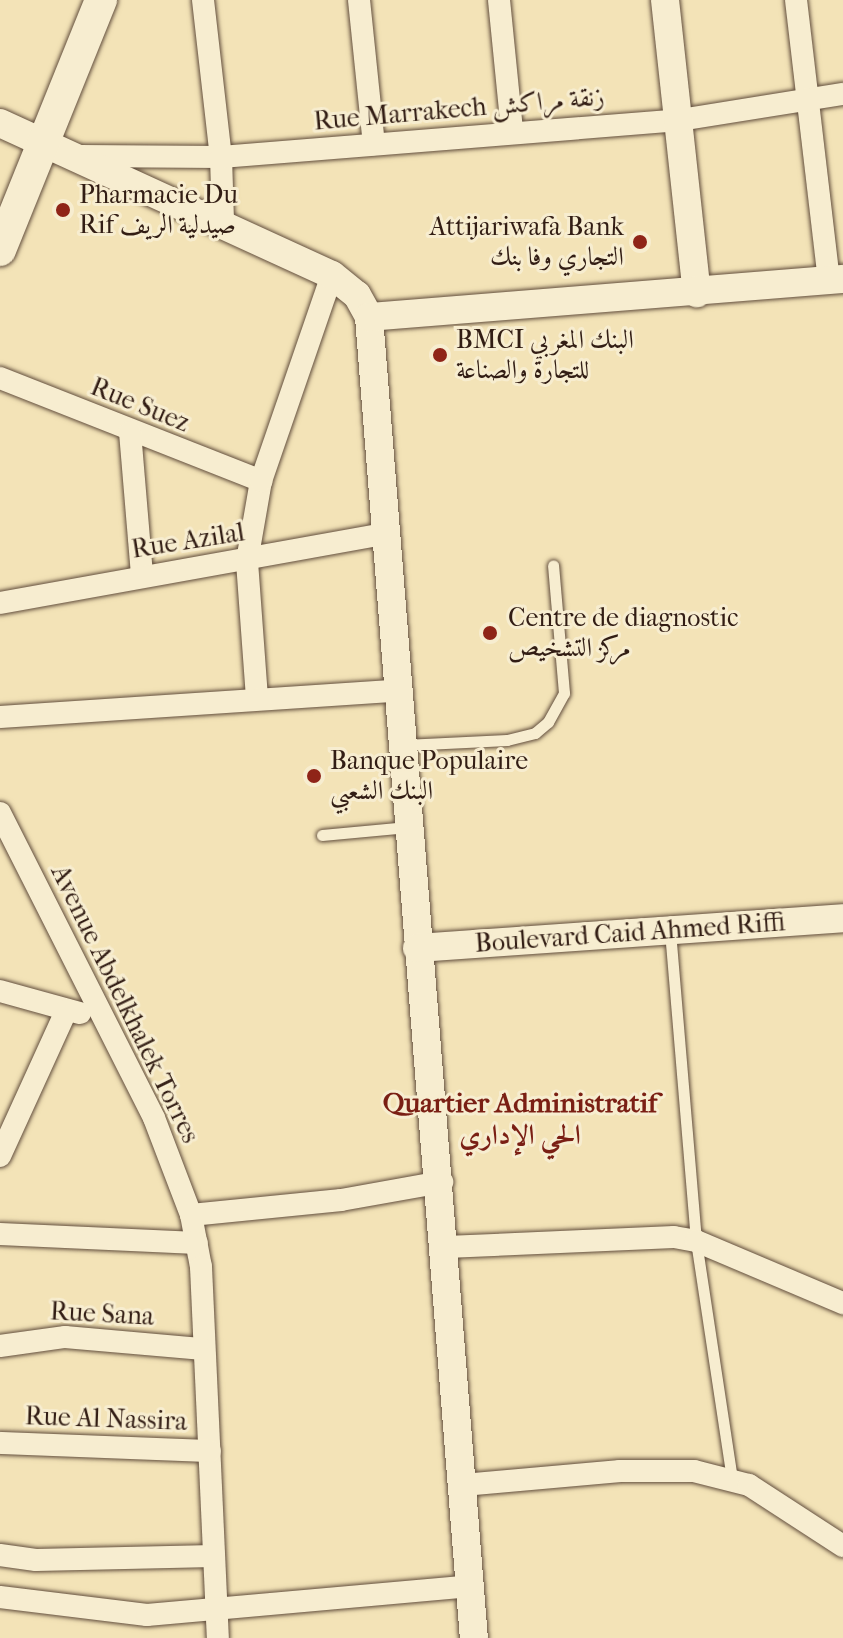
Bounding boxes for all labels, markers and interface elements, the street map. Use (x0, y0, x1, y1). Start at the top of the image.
street label: Rue Marrakech زنقة مراكش (312, 81, 606, 137)
place label: Pharmacie Du Rif صيدلية الريف (79, 179, 238, 240)
marker: Pharmacie Du Rif صيدلية الريف (54, 201, 72, 219)
place label: Attijariwafa Bank التجاري وفا بنك (429, 211, 624, 272)
marker: Attijariwafa Bank التجاري وفا بنك (631, 233, 649, 251)
place label: BMCI البنك المغربي للتجارة والصناعة (456, 324, 634, 386)
marker: BMCI البنك المغربي للتجارة والصناعة (431, 346, 449, 364)
street label: Rue Suez (86, 371, 194, 439)
street label: Rue Azilal (129, 517, 247, 565)
place label: Centre de diagnostic مركز التشخيص (508, 602, 738, 664)
marker: Centre de diagnostic مركز التشخيص (479, 622, 501, 644)
place label: Banque Populaire البنك الشعبي (330, 745, 528, 806)
marker: Banque Populaire البنك الشعبي (305, 767, 323, 785)
street label: Avenue Abdelkhalek Torres (44, 860, 206, 1148)
street label: Boulevard Caid Ahmed Riffi (474, 907, 786, 959)
district label: Quartier Administratif الحي الإداري (383, 1086, 657, 1152)
street label: Rue Sana (49, 1296, 155, 1332)
street label: Rue Al Nassira (24, 1401, 188, 1437)

